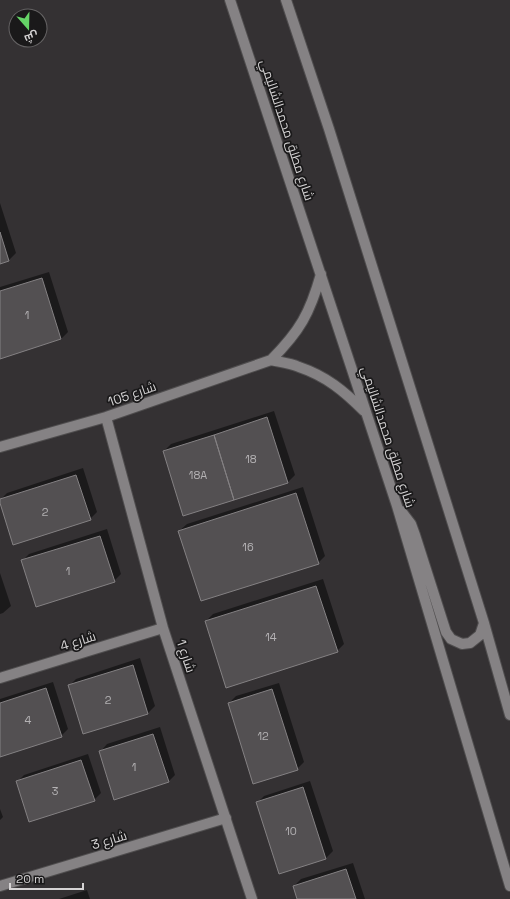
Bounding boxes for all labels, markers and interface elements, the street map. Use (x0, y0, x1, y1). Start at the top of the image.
north arrow (8, 8, 48, 48)
text: ش (22, 28, 40, 46)
street label: شارع مطلق محمدالشاليمي (254, 57, 318, 203)
house number: 1 (25, 308, 29, 322)
street label: شارع مطلق محمدالشاليمي (355, 364, 419, 510)
street label: شارع 105 (106, 378, 158, 410)
house number: 18 (245, 452, 257, 466)
house number: 18A (189, 468, 207, 482)
house number: 2 (42, 505, 49, 519)
house number: 16 (242, 540, 254, 554)
house number: 1 (66, 564, 70, 578)
street label: شارع 4 (58, 628, 98, 654)
house number: 14 (265, 630, 277, 644)
street label: شارع 1 (173, 637, 199, 675)
house number: 2 (105, 693, 112, 707)
house number: 4 (25, 713, 32, 727)
house number: 12 (257, 729, 269, 743)
house number: 1 (132, 760, 136, 774)
house number: 3 (52, 784, 59, 798)
house number: 10 (285, 824, 297, 838)
street label: شارع 3 (89, 827, 129, 853)
scale bar (10, 865, 83, 891)
text: 20 m (16, 871, 44, 887)

